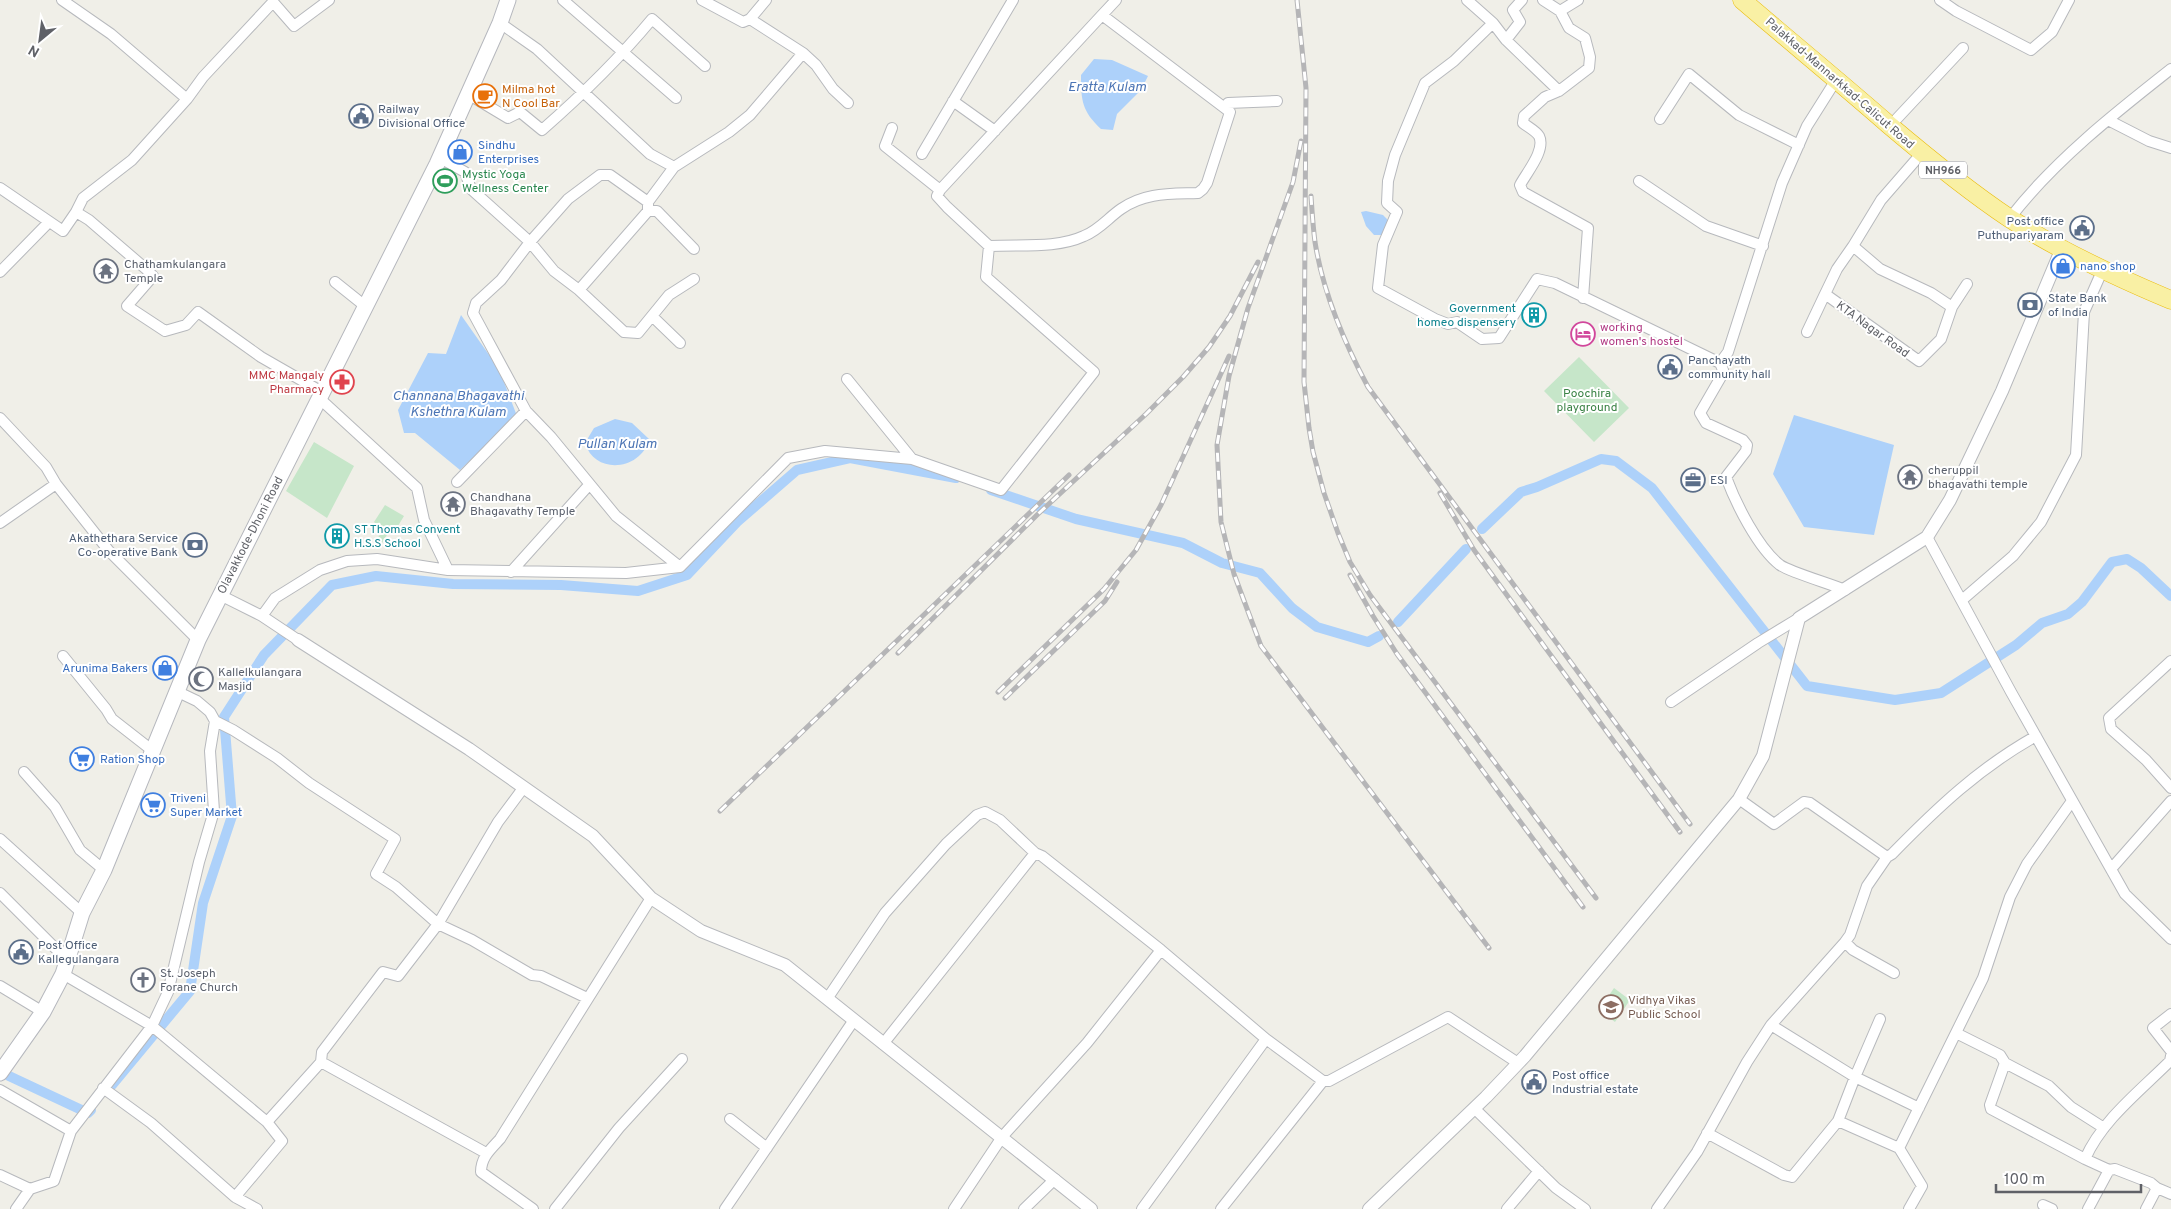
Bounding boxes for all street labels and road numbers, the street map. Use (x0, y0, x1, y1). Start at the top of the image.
street label: Palakkad-Mannarkkad-Calicut Road (1761, 15, 1917, 153)
road number: NH966 (1919, 162, 1967, 178)
street label: KTA Nagar Road (1833, 298, 1912, 362)
street label: Olavakkode-Dhoni Road (214, 474, 287, 597)

